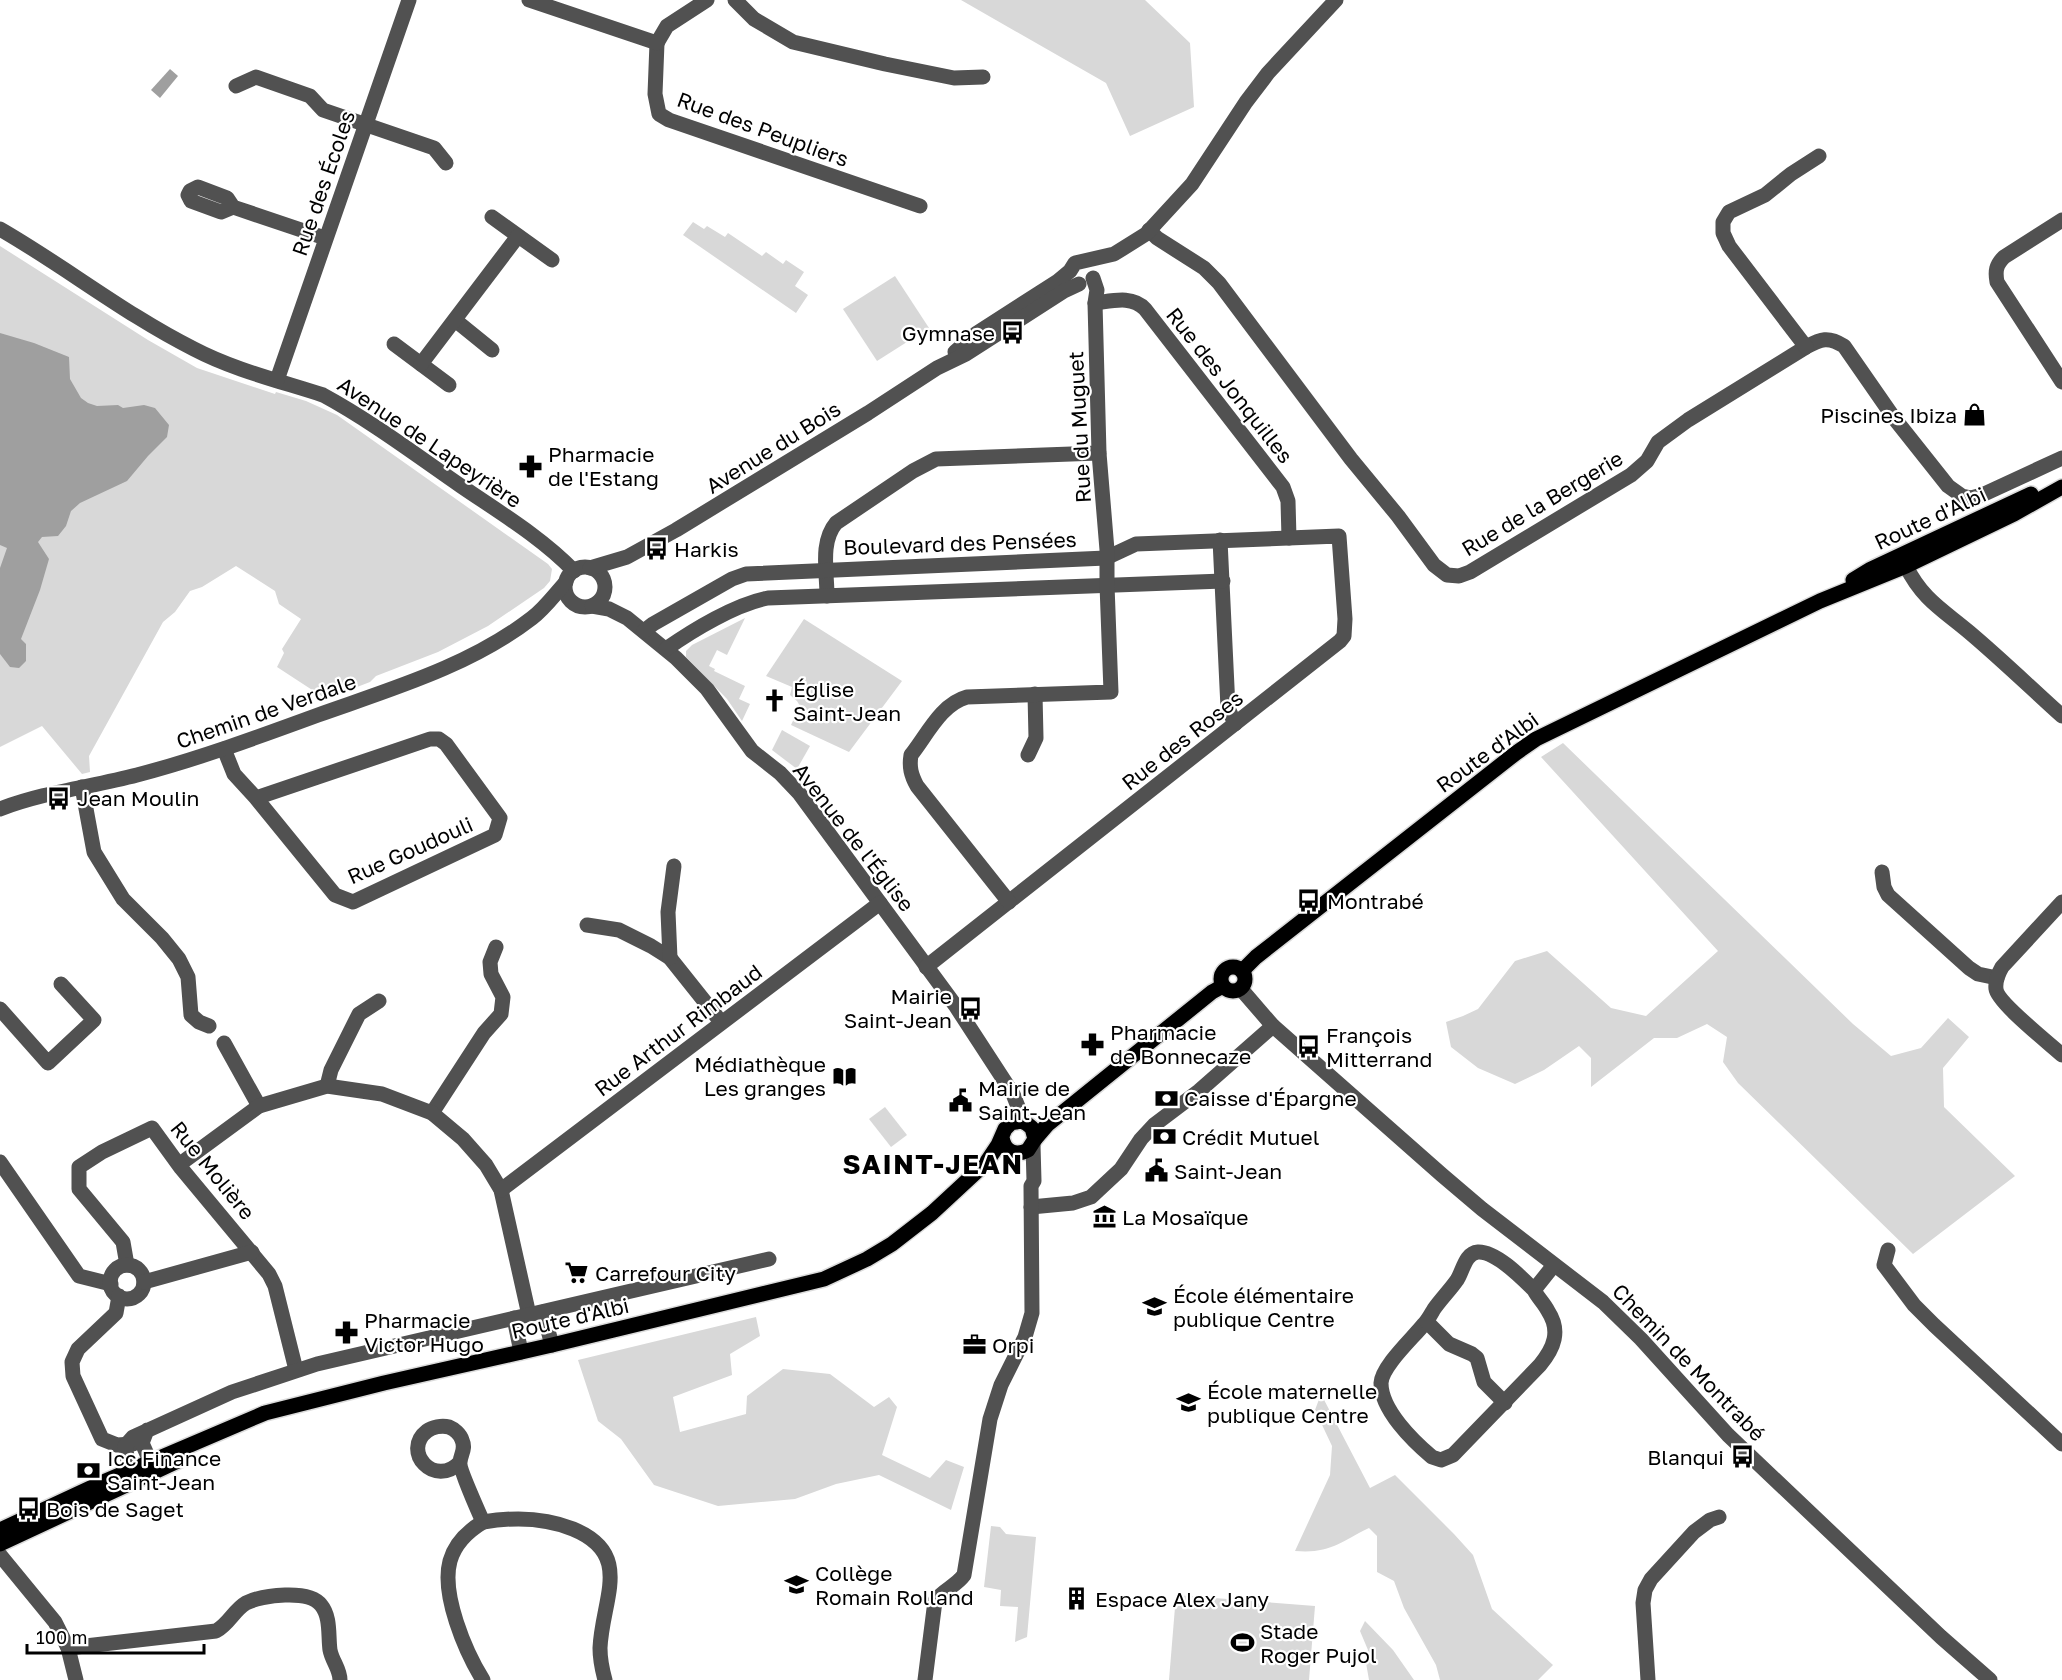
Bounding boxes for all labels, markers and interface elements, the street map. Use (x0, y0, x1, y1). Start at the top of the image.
street label: Rue des Peupliers (674, 86, 852, 172)
street label: Rue des Écoles (286, 107, 360, 259)
street label: Rue des Jonquilles (1161, 302, 1299, 468)
place label: Gymnase (902, 320, 995, 346)
bus stop icon: Gymnase (1000, 320, 1026, 346)
street label: Rue du Muguet (1062, 351, 1096, 503)
street label: Avenue de Lapeyrière (333, 371, 527, 513)
street label: Avenue du Bois (701, 395, 845, 499)
place label: Piscines Ibiza (1820, 402, 1957, 428)
shop icon: Piscines Ibiza (1962, 402, 1988, 428)
place label: Pharmacie de l'Estang (548, 441, 659, 491)
street label: Rue de la Bergerie (1457, 445, 1627, 561)
pharmacy icon: Pharmacie de l'Estang (517, 453, 543, 479)
street label: Route d'Albi (1870, 481, 1990, 555)
street label: Boulevard des Pensées (843, 526, 1077, 560)
bus stop icon: Harkis (643, 536, 669, 562)
place label: Harkis (674, 536, 739, 562)
street label: Chemin de Verdale (173, 668, 359, 754)
place label: Église Saint-Jean (793, 676, 901, 726)
street label: Rue des Roses (1116, 685, 1248, 795)
church icon: Église Saint-Jean (762, 688, 788, 714)
street label: Route d'Albi (1431, 706, 1543, 798)
street label: Avenue de l'Église (788, 758, 920, 916)
bus stop icon: Jean Moulin (46, 785, 72, 811)
place label: Jean Moulin (77, 785, 200, 811)
street label: Rue Goudouli (343, 811, 477, 889)
bus stop icon: Montrabé (1296, 888, 1322, 914)
place label: Montrabé (1327, 888, 1424, 914)
street label: Rue Arthur Rimbaud (589, 959, 767, 1101)
place label: Mairie Saint-Jean (844, 983, 952, 1033)
bus stop icon: Mairie Saint-Jean (957, 995, 983, 1021)
place label: Pharmacie de Bonnecaze (1110, 1019, 1251, 1069)
place label: François Mitterrand (1326, 1022, 1432, 1072)
pharmacy icon: Pharmacie de Bonnecaze (1079, 1031, 1105, 1057)
bus stop icon: François Mitterrand (1295, 1034, 1321, 1060)
place label: Médiathèque Les granges (694, 1051, 826, 1101)
library icon: Médiathèque Les granges (831, 1063, 857, 1089)
place label: Mairie de Saint-Jean (978, 1075, 1086, 1125)
bank icon: Caisse d'Épargne (1153, 1085, 1179, 1111)
place label: Caisse d'Épargne (1184, 1085, 1357, 1111)
public building icon: Mairie de Saint-Jean (947, 1087, 973, 1113)
street label: Rue Molière (165, 1115, 261, 1225)
bank icon: Crédit Mutuel (1151, 1124, 1177, 1150)
place label: Crédit Mutuel (1182, 1124, 1319, 1150)
district label: SAINT-JEAN (843, 1148, 1023, 1180)
public building icon: Saint-Jean (1143, 1158, 1169, 1184)
place label: Saint-Jean (1174, 1158, 1282, 1184)
museum icon: La Mosaïque (1091, 1204, 1117, 1230)
place label: La Mosaïque (1122, 1204, 1248, 1230)
supermarket icon: Carrefour City (564, 1260, 590, 1286)
place label: Carrefour City (595, 1260, 736, 1286)
street label: Chemin de Montrabé (1607, 1278, 1771, 1446)
place label: École élémentaire publique Centre (1173, 1282, 1354, 1332)
street label: Route d'Albi (509, 1292, 631, 1344)
school or university icon: École élémentaire publique Centre (1142, 1294, 1168, 1320)
place label: Pharmacie Victor Hugo (364, 1307, 484, 1357)
pharmacy icon: Pharmacie Victor Hugo (333, 1319, 359, 1345)
office icon: Orpi (961, 1332, 987, 1358)
place label: Orpi (992, 1332, 1034, 1358)
place label: École maternelle publique Centre (1207, 1378, 1377, 1428)
school or university icon: École maternelle publique Centre (1176, 1390, 1202, 1416)
place label: Blanqui (1647, 1444, 1724, 1470)
bus stop icon: Blanqui (1729, 1444, 1755, 1470)
place label: Icc Finance Saint-Jean (107, 1445, 221, 1495)
bank icon: Icc Finance Saint-Jean (76, 1457, 102, 1483)
bus stop icon: Bois de Saget (15, 1496, 41, 1522)
place label: Bois de Saget (46, 1496, 184, 1522)
place label: Collège Romain Rolland (815, 1560, 974, 1610)
school or university icon: Collège Romain Rolland (784, 1572, 810, 1598)
building icon: Espace Alex Jany (1064, 1586, 1090, 1612)
place label: Espace Alex Jany (1095, 1586, 1269, 1612)
scale bar (27, 1617, 204, 1655)
place label: Stade Roger Pujol (1260, 1618, 1377, 1668)
text: 100 m (36, 1626, 87, 1648)
sports icon: Stade Roger Pujol (1229, 1630, 1255, 1656)

